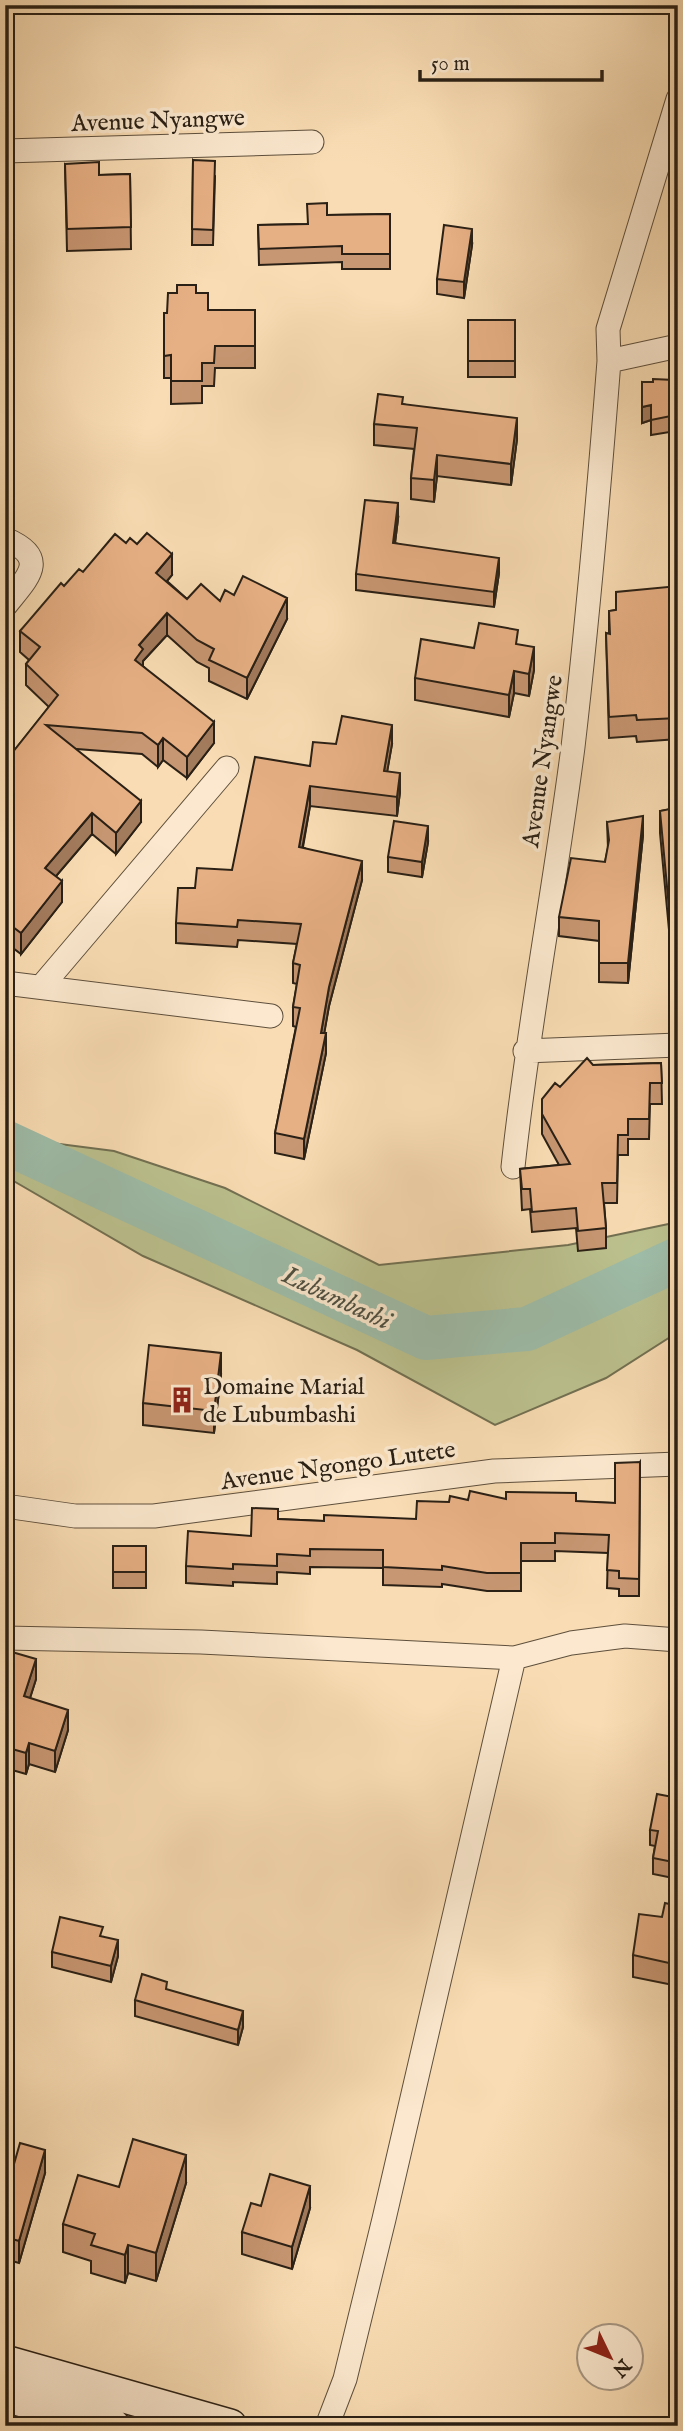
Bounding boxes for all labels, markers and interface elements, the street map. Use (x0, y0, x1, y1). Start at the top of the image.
scale bar (420, 38, 602, 82)
text: 50 m (431, 51, 470, 78)
street label: Avenue Nyangwe (70, 103, 245, 140)
street label: Avenue Nyangwe (516, 673, 571, 850)
water label: Lubumbashi (276, 1258, 397, 1339)
place label: Domaine Marial de Lubumbashi (203, 1372, 365, 1431)
building icon: Domaine Marial de Lubumbashi (167, 1385, 197, 1415)
street label: Avenue Ngongo Lutete (218, 1435, 457, 1498)
north arrow (574, 2322, 644, 2392)
text: N (606, 2352, 636, 2382)

